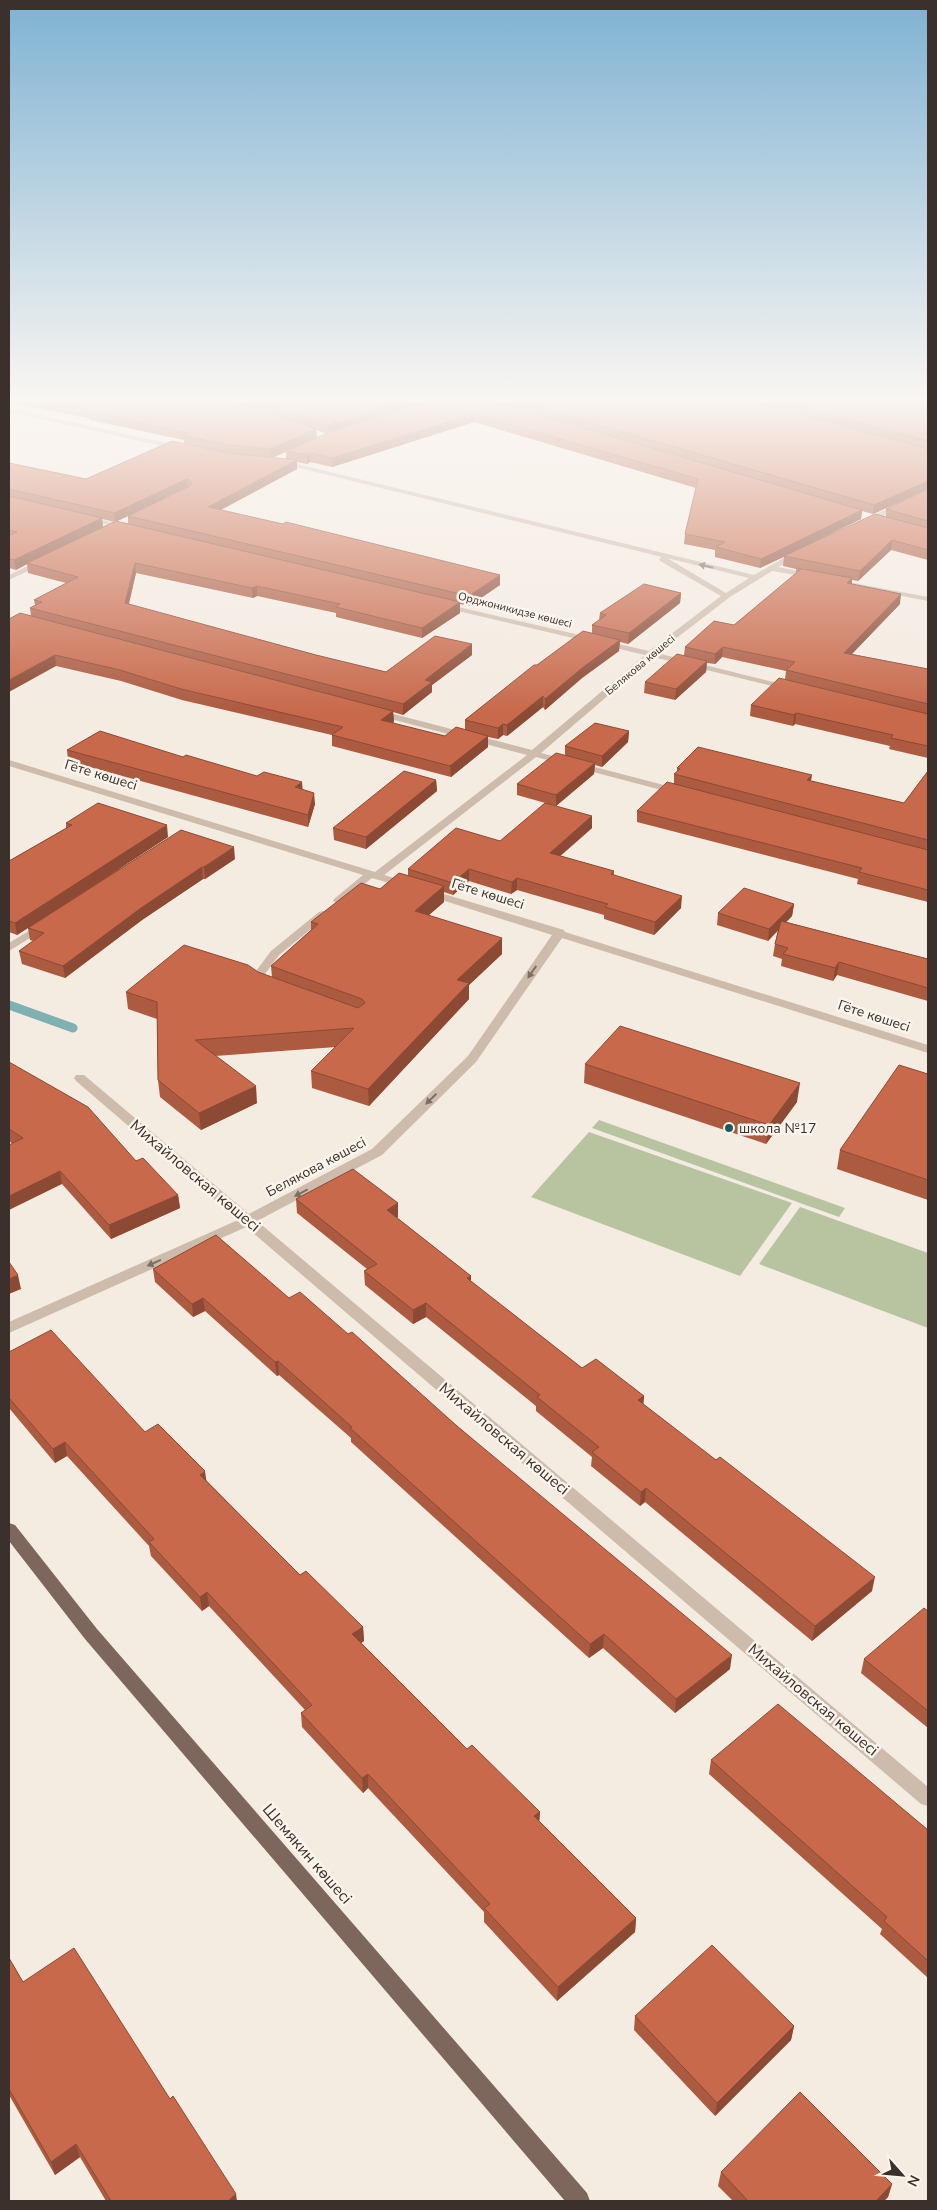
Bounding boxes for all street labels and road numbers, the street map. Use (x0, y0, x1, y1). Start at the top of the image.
street label: Орджоникидзе көшесі (457, 589, 573, 631)
street label: Белякова көшесі (602, 631, 678, 699)
street label: Гёте көшесі (62, 755, 140, 795)
street label: Гёте көшесі (449, 874, 527, 914)
street label: Гёте көшесі (835, 995, 913, 1037)
street label: Михайловская көшесі (125, 1115, 265, 1237)
street label: Белякова көшесі (263, 1133, 369, 1201)
street label: Михайловская көшесі (434, 1378, 574, 1500)
street label: Михайловская көшесі (743, 1639, 883, 1761)
street label: Шемякин көшесі (257, 1799, 357, 1909)

